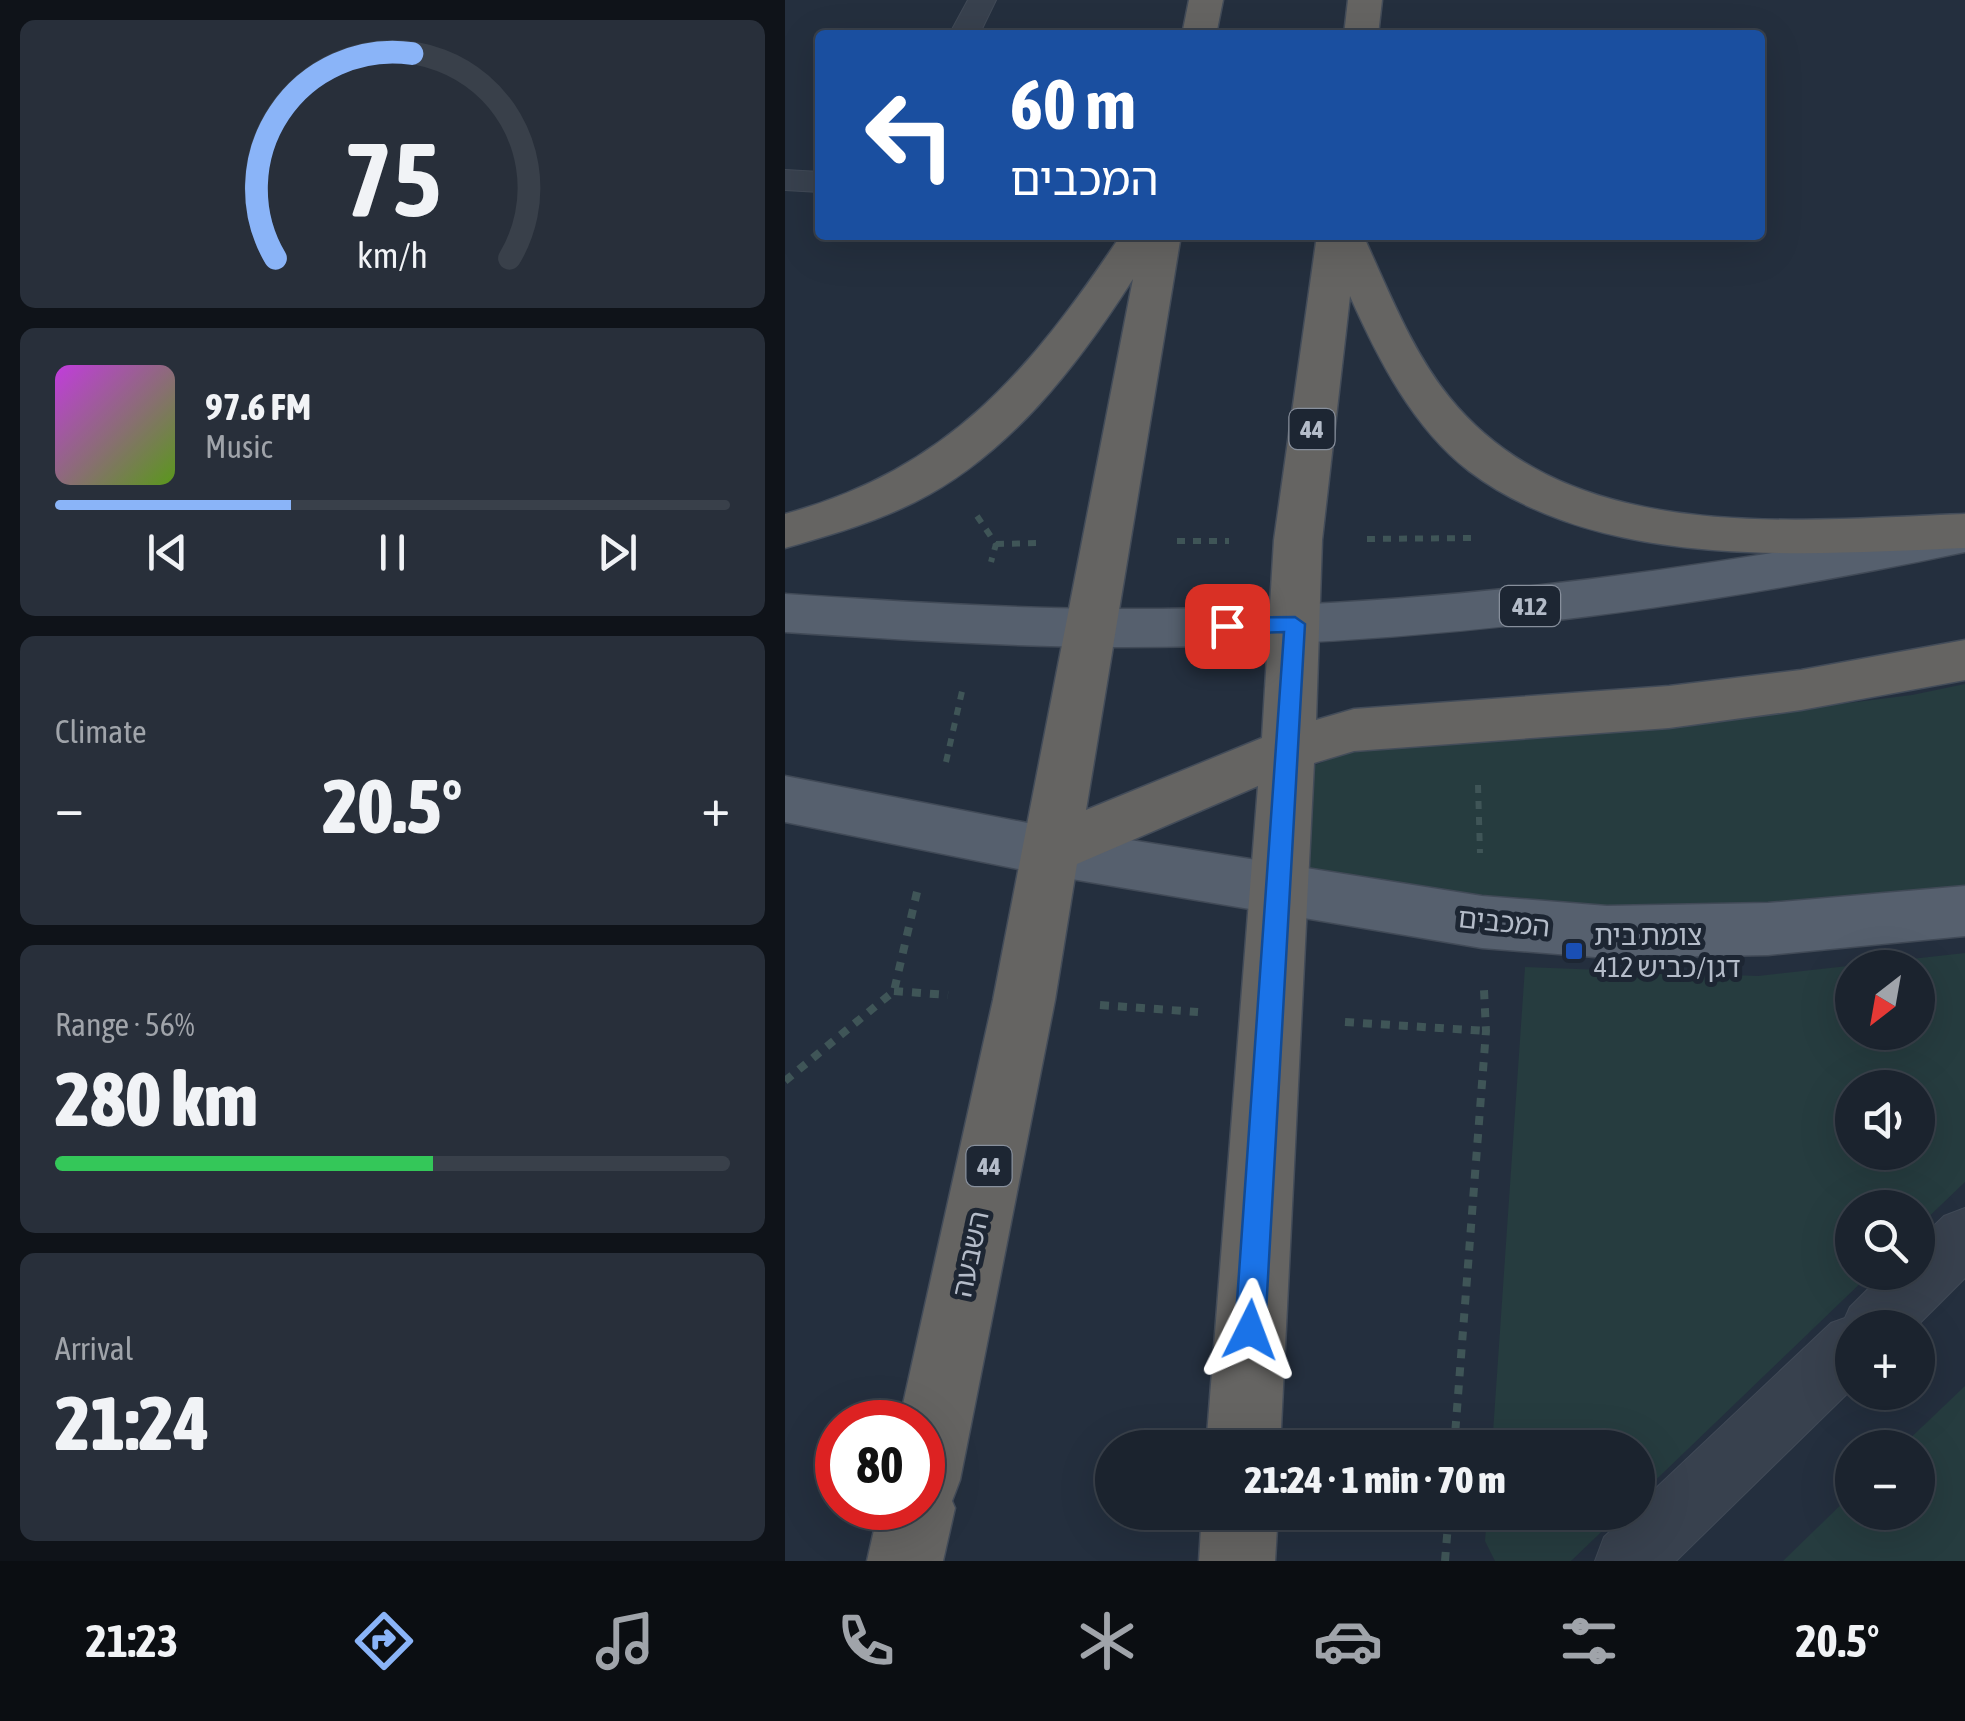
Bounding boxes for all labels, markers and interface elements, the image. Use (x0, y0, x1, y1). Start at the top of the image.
text: 60 m (1010, 64, 1136, 144)
icon: left (845, 70, 975, 200)
text: 75 (344, 119, 441, 238)
text: המכבים (1010, 153, 1159, 205)
text: km/h (357, 235, 428, 276)
text: 97.6 FM (205, 385, 311, 428)
road number: 44 (1289, 409, 1335, 449)
text: Music (205, 428, 272, 465)
icon: previous (140, 525, 195, 580)
icon: pause (365, 525, 420, 580)
icon: next (590, 525, 645, 580)
pin (1185, 584, 1270, 669)
road number: 412 (1500, 586, 1560, 626)
icon: arrive (1200, 599, 1255, 654)
text: Climate (55, 713, 147, 750)
text: 20.5° (323, 763, 462, 849)
text: − (55, 775, 84, 838)
text: + (701, 775, 730, 838)
street label: המכבים (1456, 901, 1552, 943)
place label: צומת בית דגן/כביש 412 (1594, 919, 1741, 983)
marker: צומת בית דגן/כביש 412 (1563, 940, 1585, 962)
north arrow (1835, 950, 1935, 1050)
map controls (1835, 950, 1935, 1530)
text: Range · 56% (55, 1006, 195, 1043)
text: 280 km (55, 1056, 258, 1142)
button: sound (1835, 1070, 1935, 1170)
road number: 44 (967, 1146, 1011, 1186)
button: search (1835, 1190, 1935, 1290)
street label: השבעה (945, 1208, 995, 1300)
position arrow (1198, 1278, 1302, 1382)
button: + (1835, 1310, 1935, 1410)
text: Arrival (55, 1330, 133, 1367)
text: 21:24 (55, 1380, 209, 1466)
speed limit sign: 80 (815, 1400, 945, 1530)
button: − (1835, 1430, 1935, 1530)
text: 21:24 · 1 min · 70 m (1244, 1458, 1506, 1501)
icon: directions (349, 1606, 419, 1676)
icon: music (590, 1606, 660, 1676)
icon: phone (831, 1606, 901, 1676)
icon: climate (1072, 1606, 1142, 1676)
icon: car (1313, 1606, 1383, 1676)
icon: filters (1554, 1606, 1624, 1676)
text: 21:23 (86, 1615, 178, 1667)
text: 20.5° (1795, 1615, 1879, 1667)

